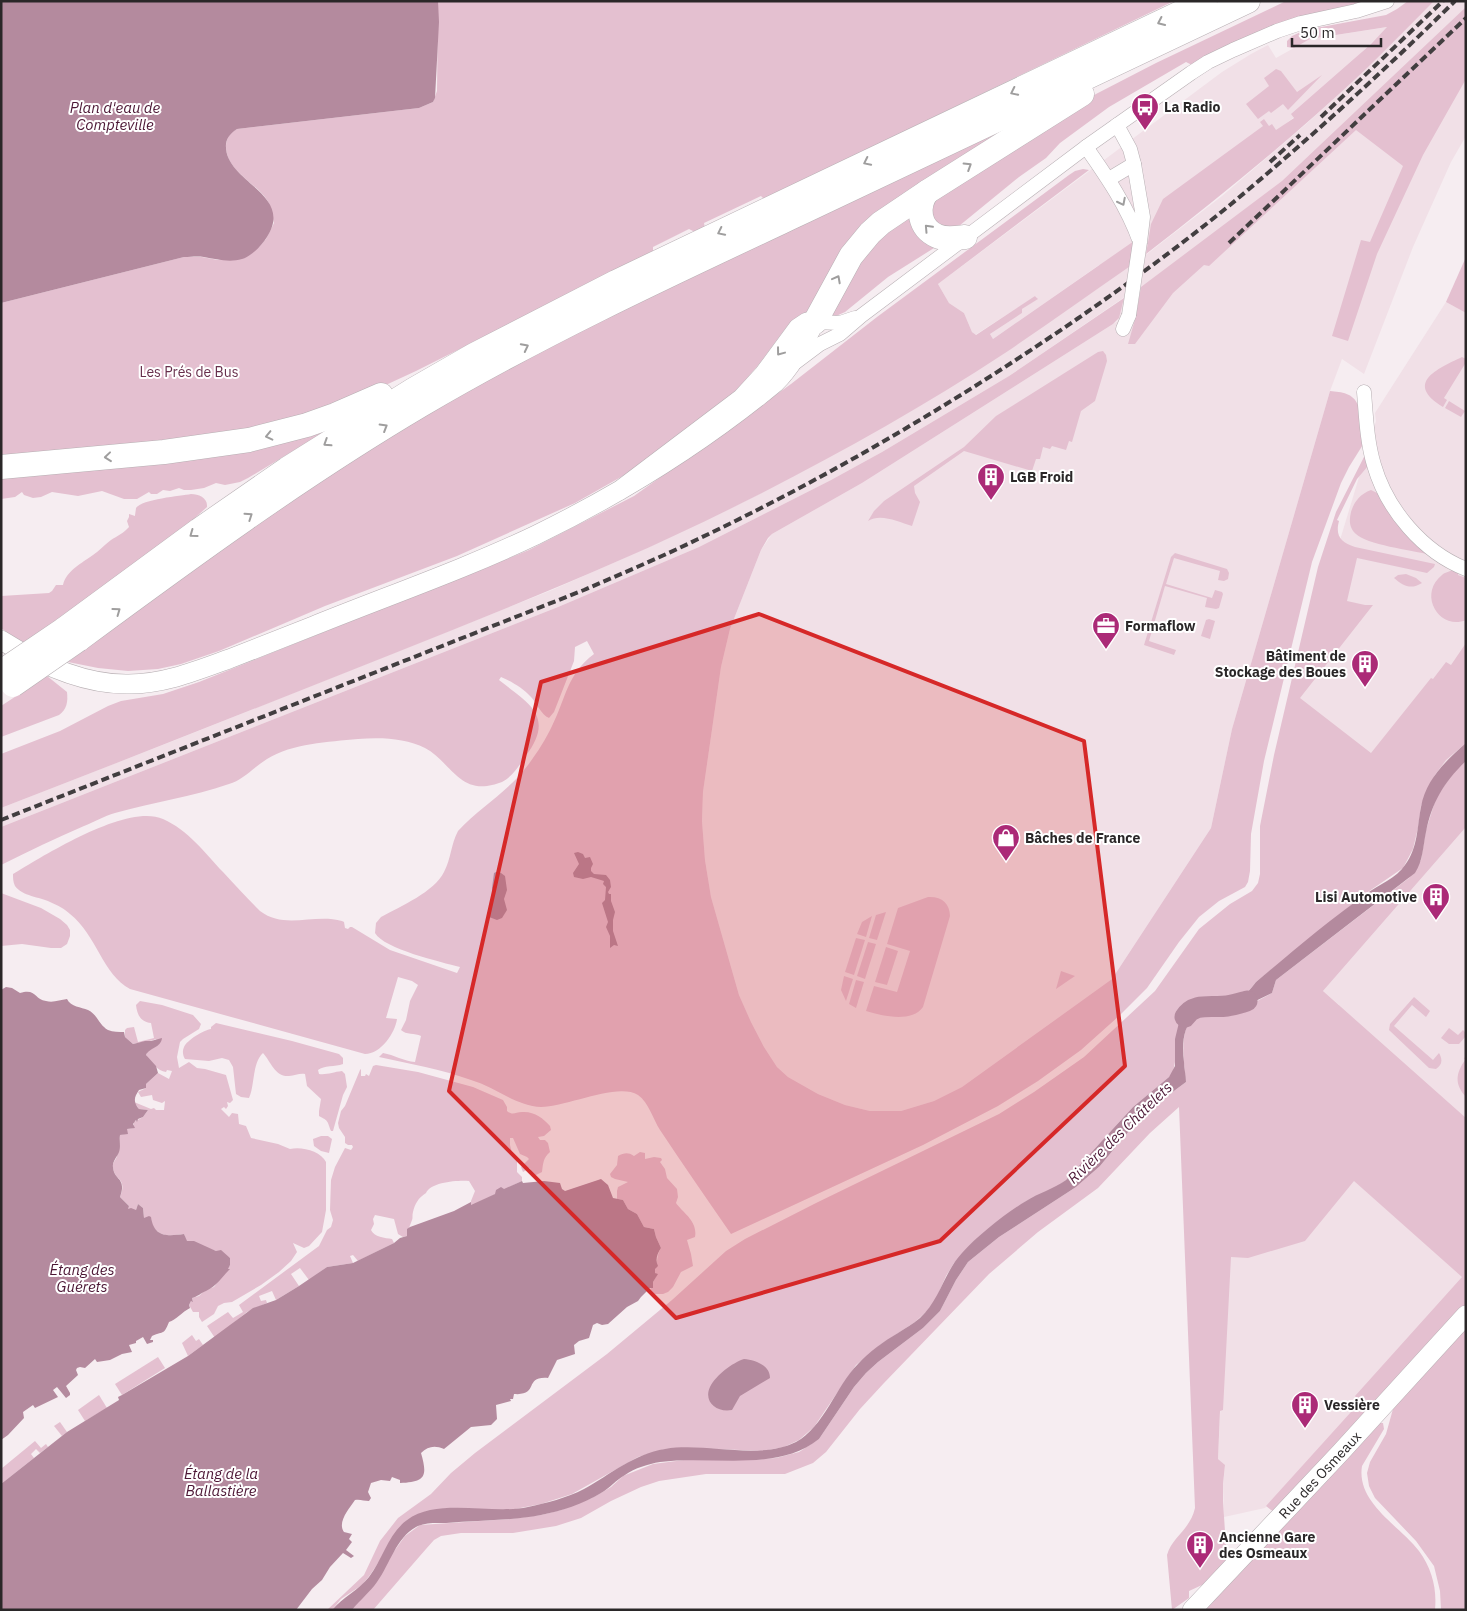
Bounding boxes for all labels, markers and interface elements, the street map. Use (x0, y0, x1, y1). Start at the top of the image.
scale bar (1292, 15, 1381, 47)
one-way arrow (1157, 16, 1166, 26)
text: 50 m (1300, 23, 1335, 42)
one-way arrow (1010, 85, 1019, 96)
bus stop icon: La Radio (1130, 92, 1160, 131)
water label: Plan d'eau de Compteville (70, 98, 161, 134)
place label: La Radio (1164, 98, 1221, 116)
one-way arrow (863, 155, 872, 166)
one-way arrow (963, 162, 972, 172)
one-way arrow (1116, 197, 1126, 206)
one-way arrow (925, 224, 934, 233)
one-way arrow (717, 225, 726, 236)
one-way arrow (831, 275, 841, 284)
one-way arrow (520, 343, 529, 353)
one-way arrow (777, 346, 786, 356)
park label: Les Prés de Bus (140, 363, 239, 381)
one-way arrow (379, 424, 388, 434)
one-way arrow (264, 430, 273, 441)
one-way arrow (323, 437, 333, 446)
one-way arrow (104, 451, 112, 462)
building icon: LGB Froid (976, 462, 1006, 501)
place label: LGB Froid (1010, 468, 1073, 486)
one-way arrow (243, 513, 252, 523)
one-way arrow (189, 528, 199, 537)
one-way arrow (111, 609, 120, 617)
office icon: Formaflow (1091, 611, 1121, 650)
place label: Formaflow (1125, 617, 1196, 635)
place label: Bâtiment de Stockage des Boues (1215, 647, 1346, 681)
building icon: Bâtiment de Stockage des Boues (1350, 649, 1380, 688)
shop icon: Bâches de France (991, 823, 1021, 862)
place label: Bâches de France (1025, 829, 1141, 847)
building icon: Lisi Automotive (1421, 882, 1451, 921)
place label: Lisi Automotive (1315, 888, 1417, 906)
water label: Rivière des Châtelets (1063, 1078, 1176, 1187)
water label: Étang des Guérets (49, 1260, 115, 1296)
building icon: Vessière (1290, 1390, 1320, 1429)
place label: Vessière (1324, 1396, 1380, 1414)
street label: Rue des Osmeaux (1275, 1428, 1365, 1522)
water label: Étang de la Ballastière (184, 1464, 258, 1500)
place label: Ancienne Gare des Osmeaux (1219, 1528, 1316, 1562)
building icon: Ancienne Gare des Osmeaux (1185, 1530, 1215, 1569)

